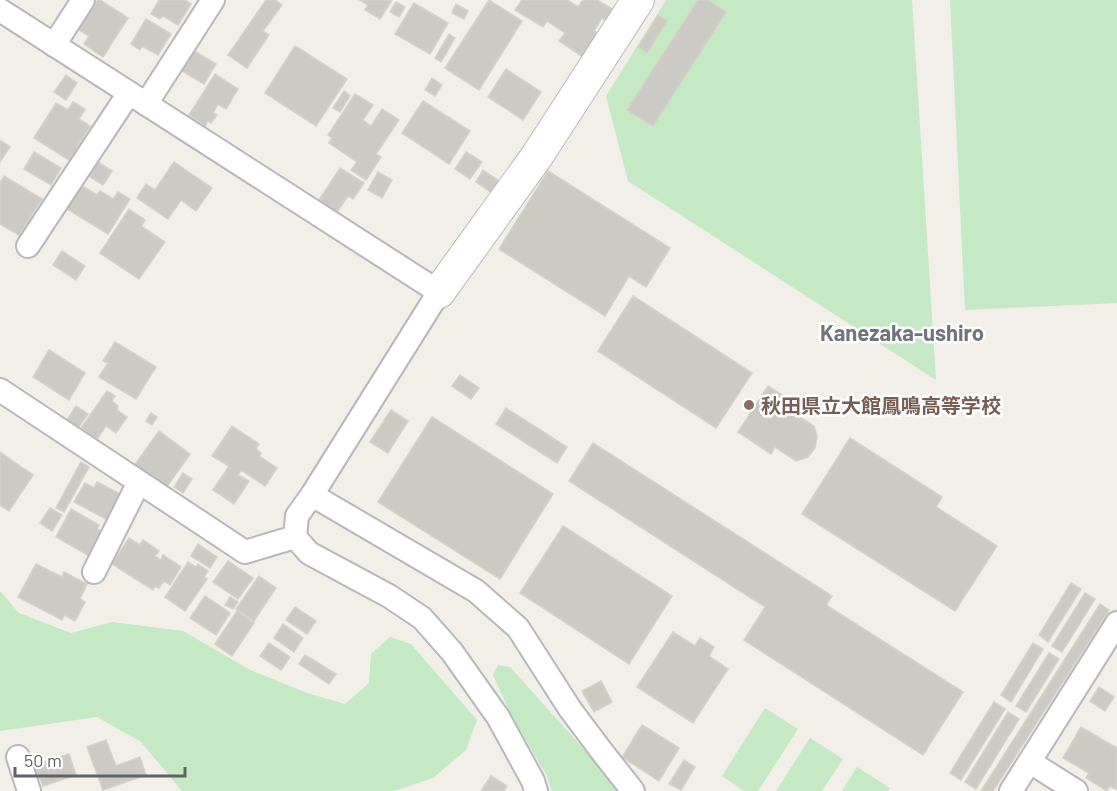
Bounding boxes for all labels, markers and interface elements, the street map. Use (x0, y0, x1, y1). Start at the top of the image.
district label: Kanezaka-ushiro (820, 319, 984, 345)
place label: 秋田県立大館鳳鳴高等学校 (761, 393, 1001, 417)
marker: 秋田県立大館鳳鳴高等学校 (742, 398, 756, 412)
scale bar (15, 740, 184, 778)
text: 50 m (24, 749, 62, 771)

